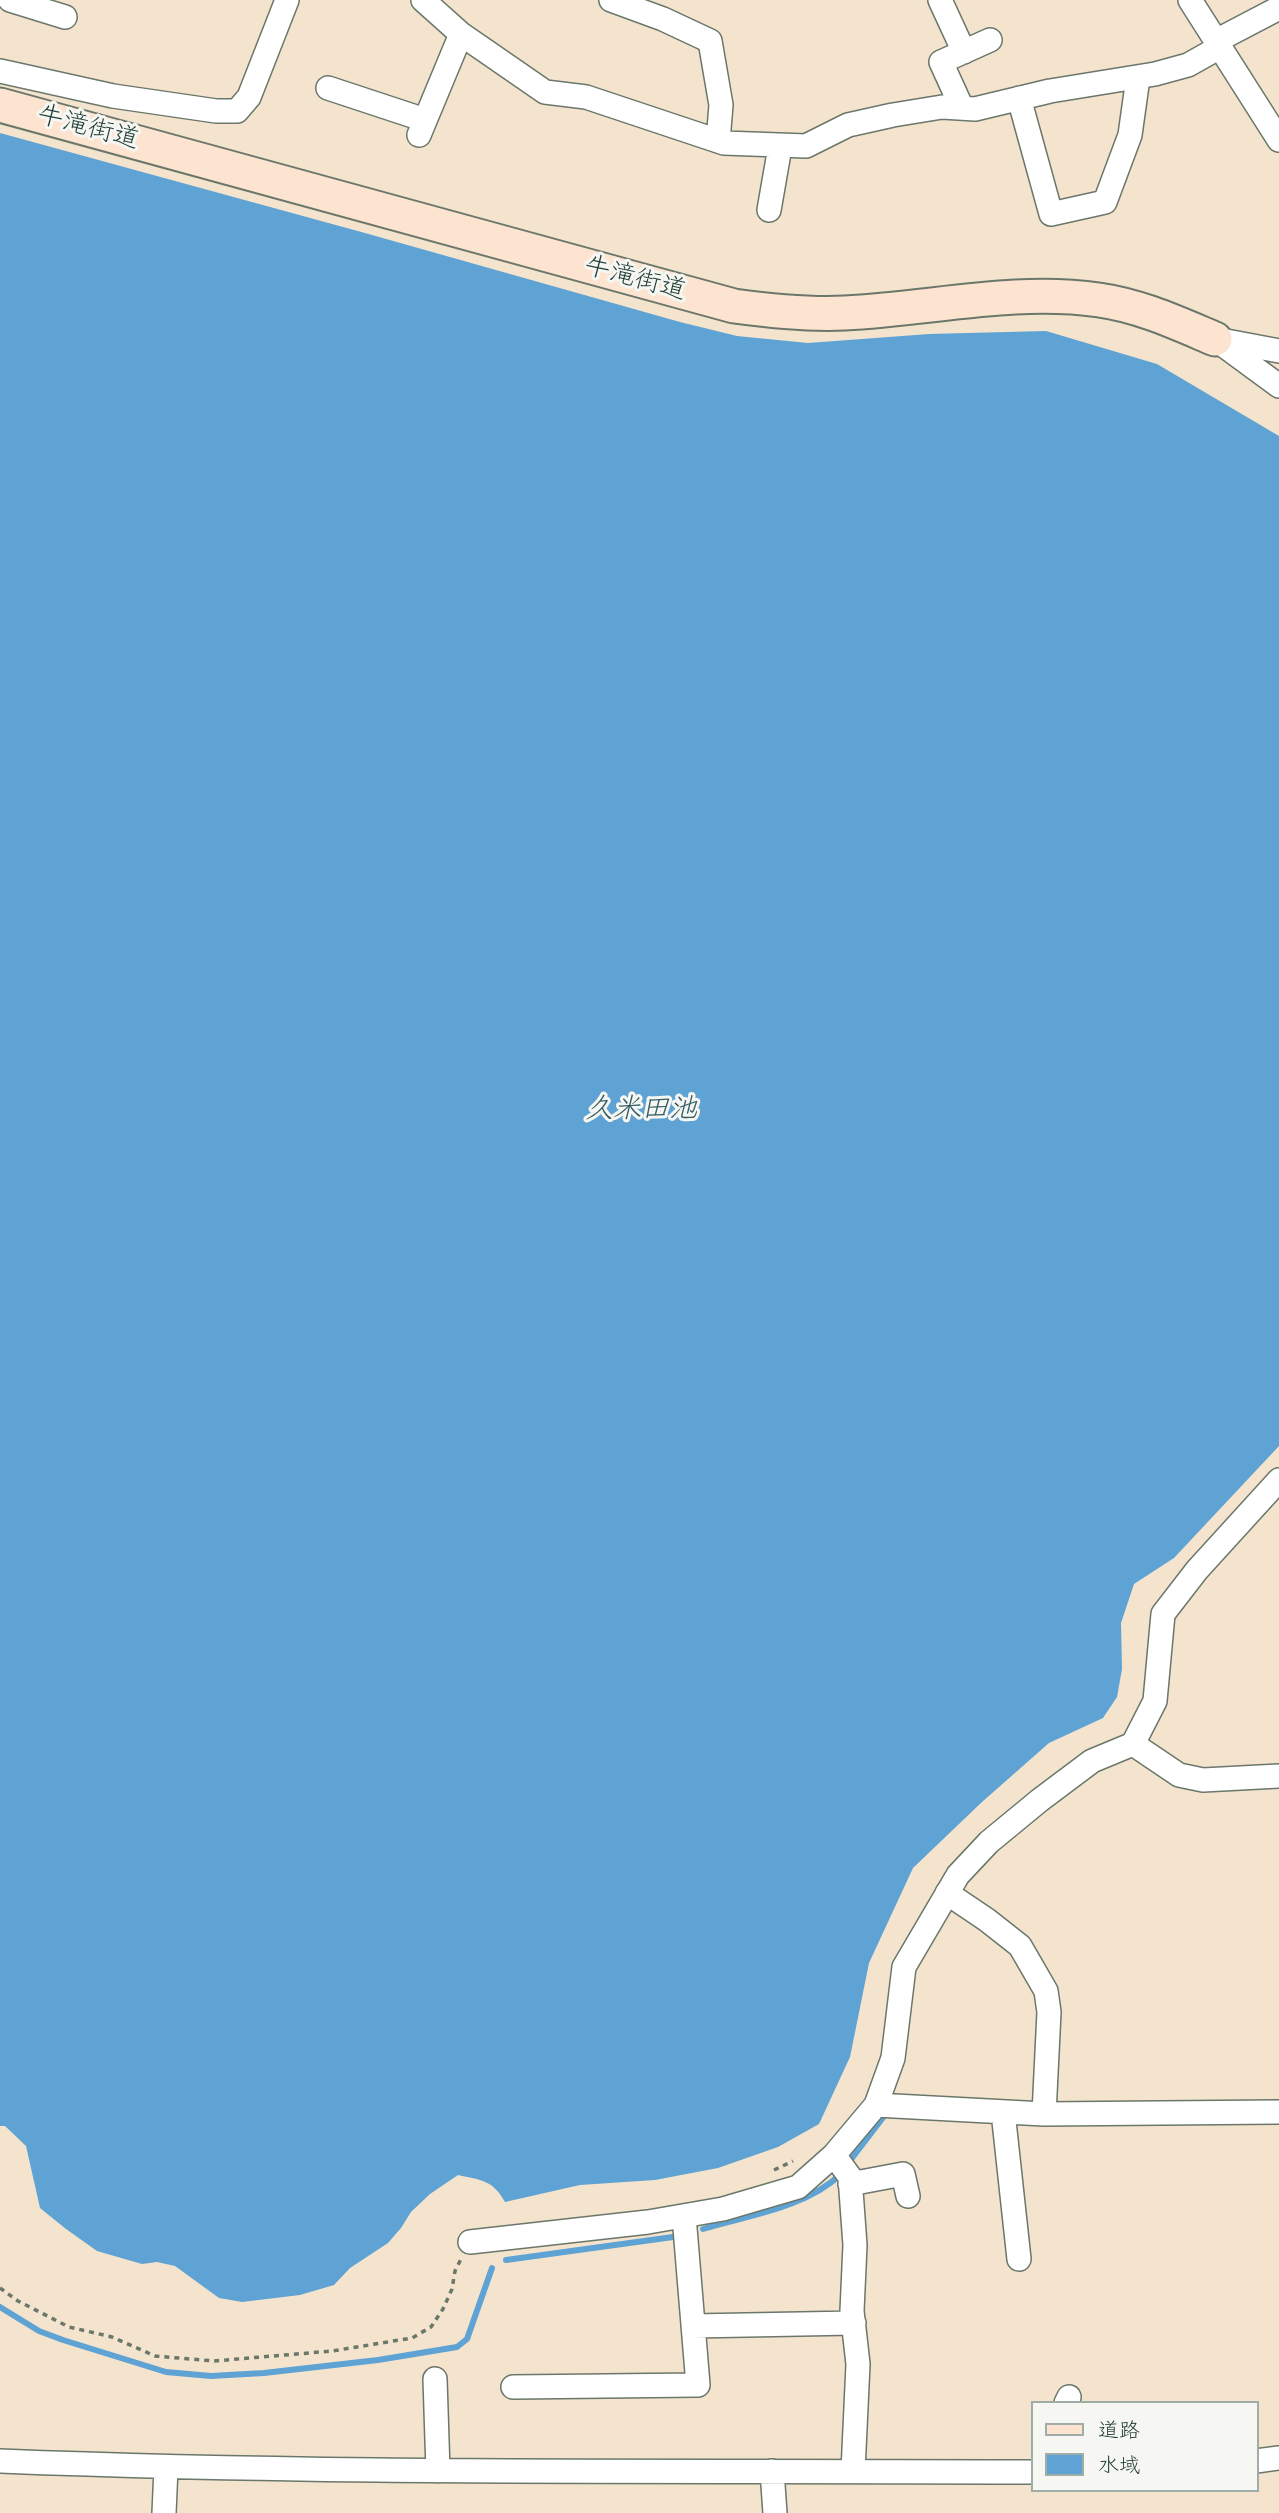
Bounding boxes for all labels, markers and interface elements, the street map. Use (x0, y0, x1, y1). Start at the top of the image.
street label: 牛滝街道 (34, 99, 142, 157)
street label: 牛滝街道 (581, 250, 689, 308)
water label: 久米田池 (585, 1093, 697, 1127)
legend (1030, 2401, 1258, 2492)
text: 道路 (1098, 2411, 1140, 2449)
text: 水域 (1098, 2446, 1140, 2484)

